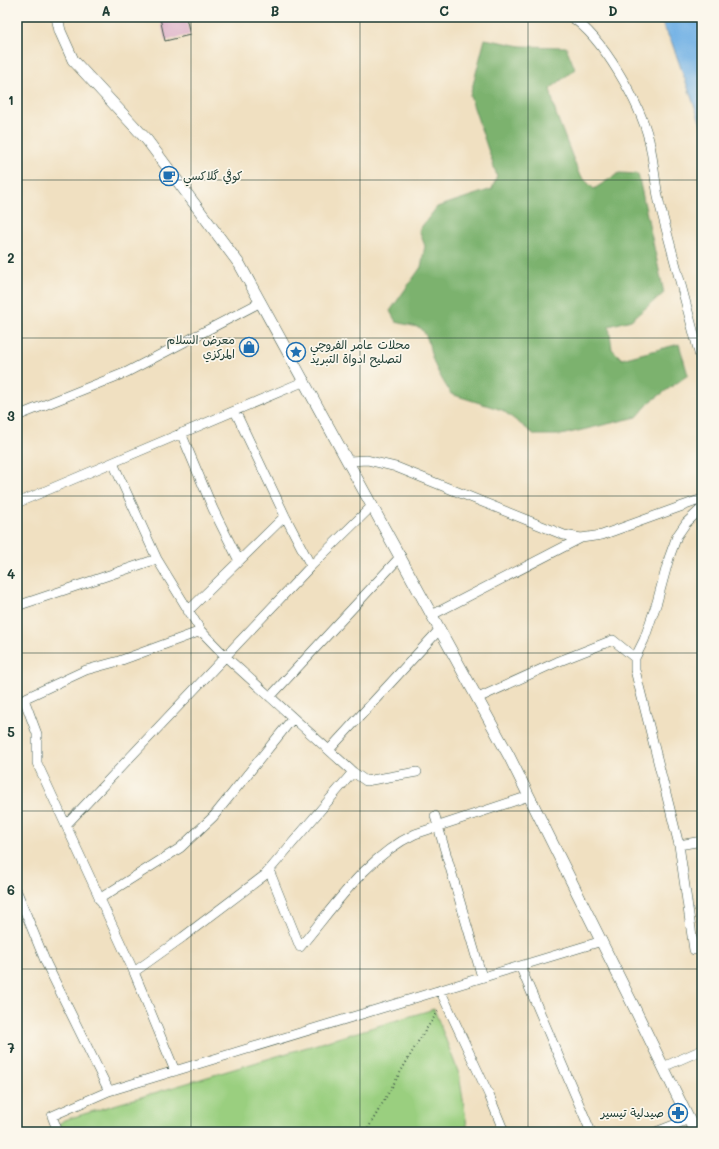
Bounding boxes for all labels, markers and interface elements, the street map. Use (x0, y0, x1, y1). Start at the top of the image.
text: A (101, 2, 111, 19)
text: B (271, 2, 280, 19)
text: C (439, 2, 449, 19)
text: D (608, 2, 618, 19)
text: 1 (8, 91, 14, 108)
cafe icon: كوفي گلاكسي (158, 165, 180, 187)
place label: كوفي گلاكسي (183, 167, 242, 187)
text: 2 (7, 249, 15, 266)
place label: معرض السلام المركزي (166, 331, 235, 363)
shop icon: معرض السلام المركزي (238, 336, 260, 358)
place label: محلات عامر الفروچي لتصليح ادواة التبريد (310, 336, 410, 368)
place icon: محلات عامر الفروچي لتصليح ادواة التبريد (285, 341, 307, 363)
text: 3 (7, 407, 15, 424)
text: 4 (7, 565, 15, 582)
text: 5 (7, 723, 15, 740)
text: 6 (7, 881, 15, 898)
text: 7 (7, 1039, 15, 1056)
pharmacy icon: صيدلية تيسير (667, 1102, 689, 1124)
place label: صيدلية تيسير (600, 1104, 664, 1120)

